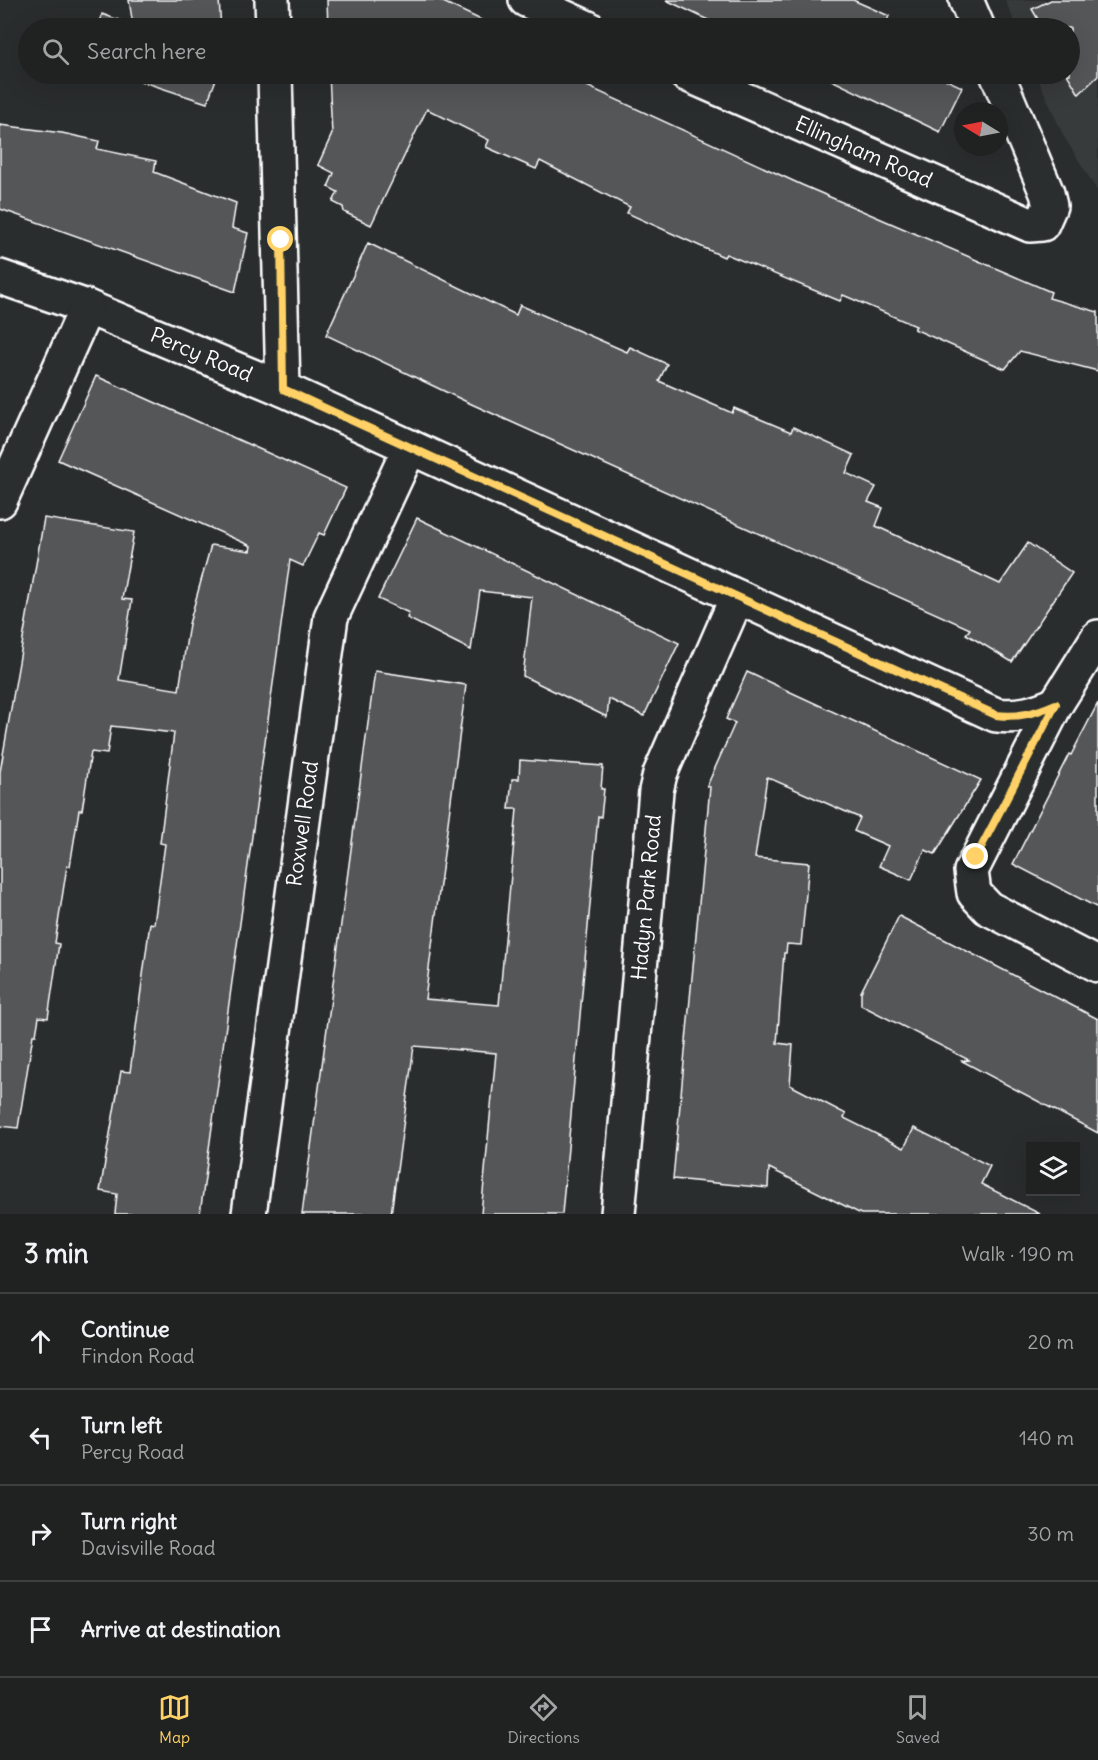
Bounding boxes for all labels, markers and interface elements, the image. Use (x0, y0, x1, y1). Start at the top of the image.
search box (18, 18, 1080, 84)
icon: search (39, 35, 72, 68)
text: Search here (87, 37, 206, 65)
north arrow (954, 102, 1008, 156)
street label: Ellingham Road (791, 110, 937, 193)
route start (267, 226, 293, 252)
street label: Percy Road (146, 321, 257, 388)
street label: Roxwell Road (280, 759, 324, 888)
street label: Hadyn Park Road (625, 813, 667, 981)
route end (962, 843, 988, 869)
map controls (1026, 1142, 1080, 1196)
button: layers (1026, 1142, 1080, 1196)
text: 3 min (24, 1237, 89, 1270)
text: Walk · 190 m (962, 1241, 1074, 1266)
text: Continue (81, 1315, 170, 1343)
icon: ahead (24, 1325, 57, 1358)
text: 20 m (1028, 1329, 1074, 1354)
text: Findon Road (81, 1343, 195, 1368)
text: Turn left (81, 1411, 162, 1439)
icon: left (24, 1421, 57, 1454)
text: 140 m (1019, 1425, 1074, 1450)
text: Percy Road (81, 1439, 184, 1464)
text: Turn right (81, 1507, 177, 1535)
icon: right (24, 1517, 57, 1550)
text: 30 m (1027, 1521, 1074, 1546)
text: Davisville Road (81, 1535, 215, 1560)
icon: arrive (24, 1613, 57, 1646)
text: Arrive at destination (81, 1615, 281, 1643)
tab: Map (158, 1691, 191, 1747)
tab: Directions (507, 1691, 580, 1747)
tab: Saved (896, 1691, 940, 1747)

